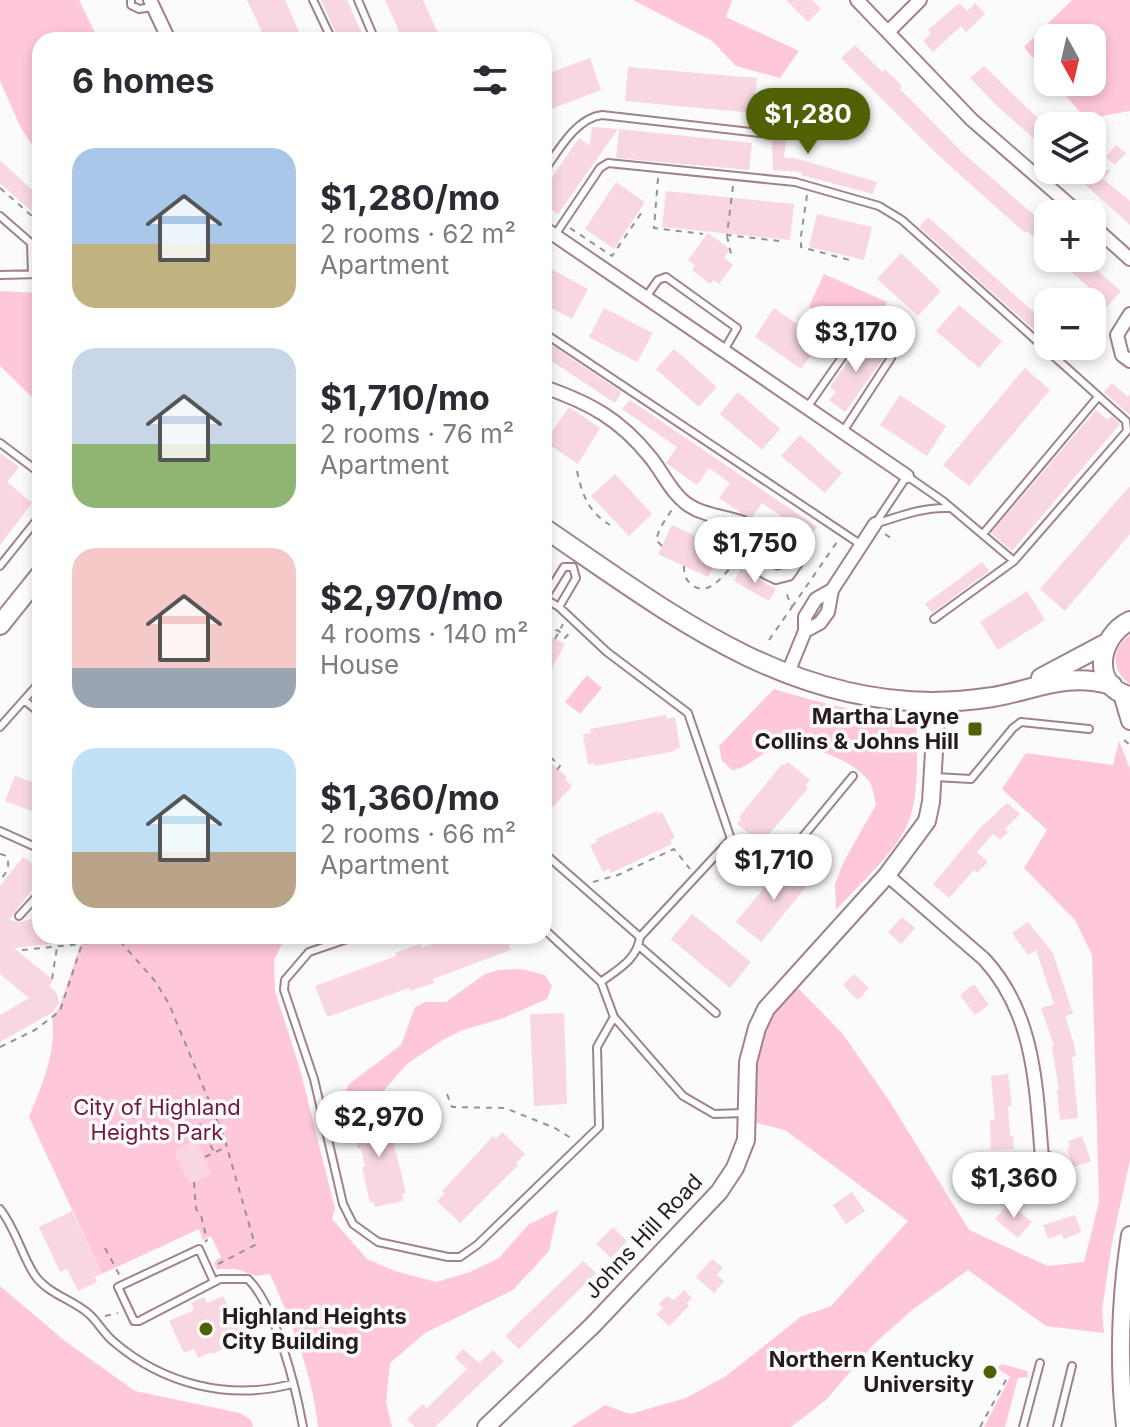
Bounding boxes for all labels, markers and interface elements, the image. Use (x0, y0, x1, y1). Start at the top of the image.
north arrow (1034, 24, 1106, 96)
map controls (1034, 24, 1106, 360)
icon: filters (468, 58, 512, 102)
text: 6 homes (72, 60, 214, 101)
pin: $1,280 (743, 88, 873, 156)
text: $1,280 (764, 98, 852, 129)
button: layers (1034, 112, 1106, 184)
text: $1,280/mo (320, 177, 500, 218)
icon: home (136, 180, 232, 276)
button: + (1034, 200, 1106, 272)
text: 2 rooms · 62 m² (320, 218, 516, 249)
text: Apartment (320, 249, 449, 280)
button: − (1034, 288, 1106, 360)
pin: $3,170 (791, 306, 921, 374)
text: $3,170 (814, 316, 898, 347)
text: $1,710/mo (320, 377, 490, 418)
icon: home (136, 380, 232, 476)
text: 2 rooms · 76 m² (320, 418, 514, 449)
text: Apartment (320, 449, 449, 480)
pin: $1,750 (690, 517, 820, 585)
text: $1,750 (712, 527, 798, 558)
text: $2,970/mo (320, 577, 503, 618)
icon: home (136, 580, 232, 676)
text: 4 rooms · 140 m² (320, 618, 529, 649)
text: House (320, 649, 399, 680)
place label: Martha Layne Collins & Johns Hill (755, 703, 959, 754)
marker: Martha Layne Collins & Johns Hill (966, 720, 984, 738)
text: $1,360/mo (320, 777, 500, 818)
icon: home (136, 780, 232, 876)
text: 2 rooms · 66 m² (320, 818, 516, 849)
pin: $1,710 (709, 834, 839, 902)
text: $1,710 (734, 844, 814, 875)
text: Apartment (320, 849, 449, 880)
pin: $2,970 (314, 1091, 444, 1159)
park label: City of Highland Heights Park (73, 1094, 241, 1145)
text: $2,970 (334, 1101, 424, 1132)
pin: $1,360 (949, 1152, 1079, 1220)
text: $1,360 (970, 1162, 1058, 1193)
street label: Johns Hill Road (579, 1168, 707, 1304)
place label: Highland Heights City Building (222, 1303, 407, 1354)
marker: Highland Heights City Building (197, 1320, 215, 1338)
place label: Northern Kentucky University (769, 1346, 974, 1397)
marker: Northern Kentucky University (981, 1363, 999, 1381)

